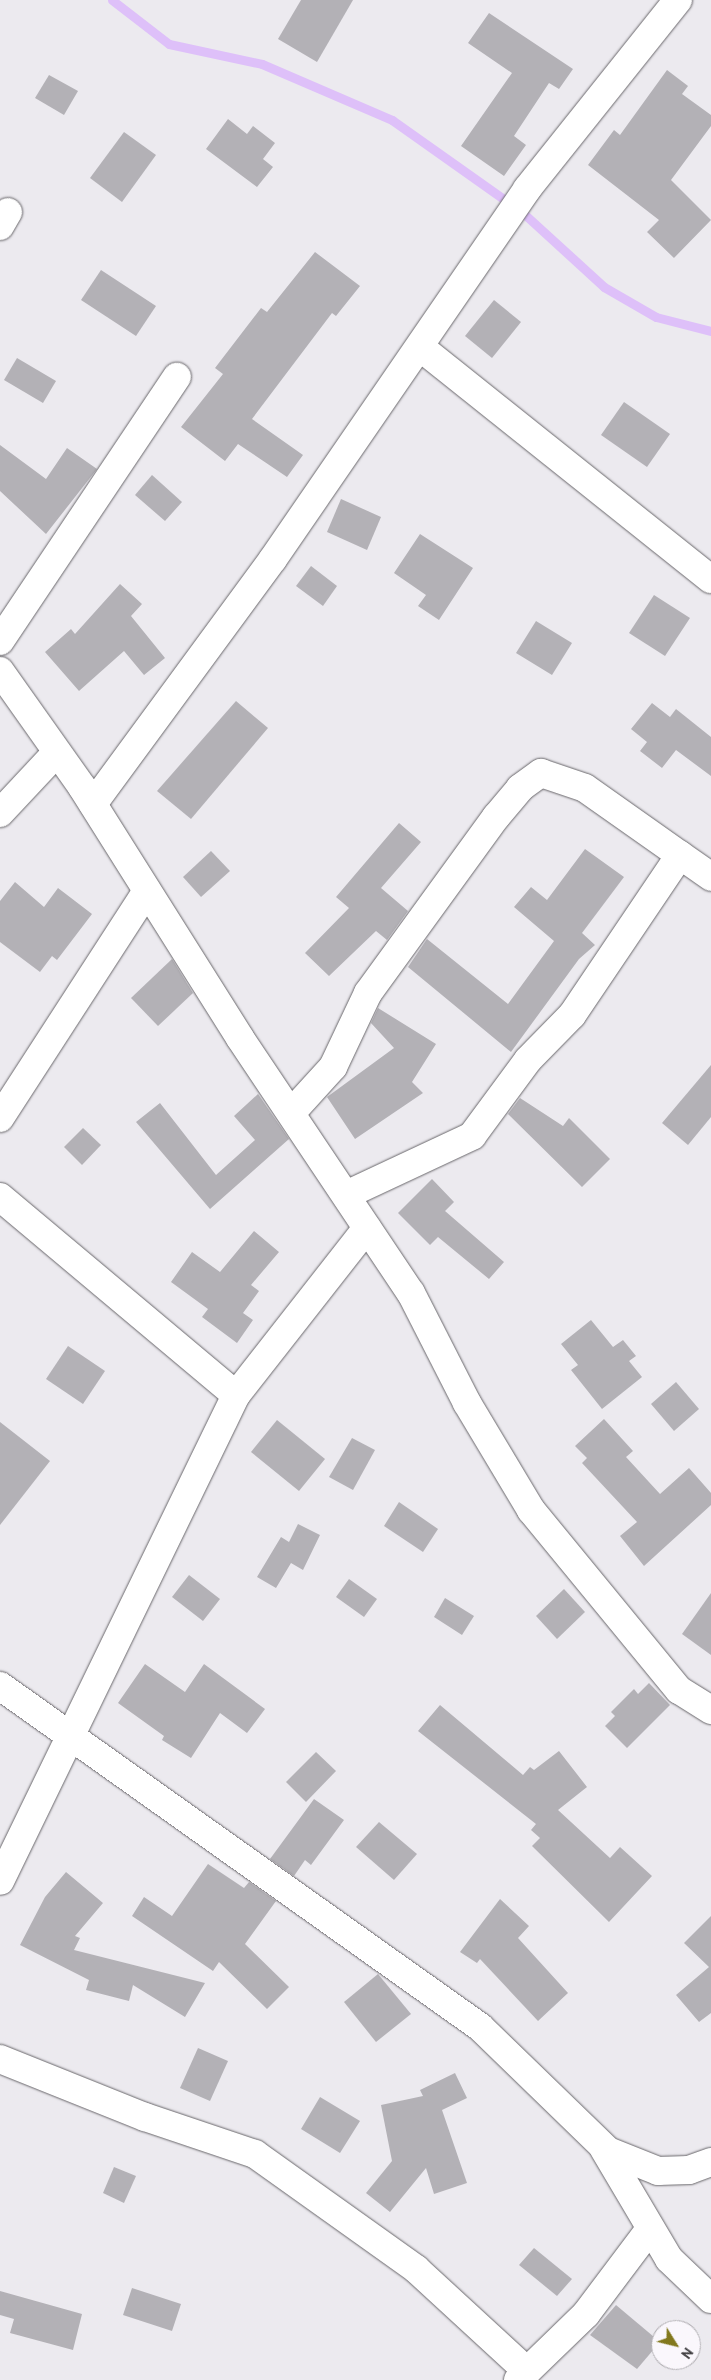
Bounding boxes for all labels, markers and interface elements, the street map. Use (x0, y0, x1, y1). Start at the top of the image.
north arrow (651, 2320, 701, 2370)
text: N (677, 2344, 697, 2362)

